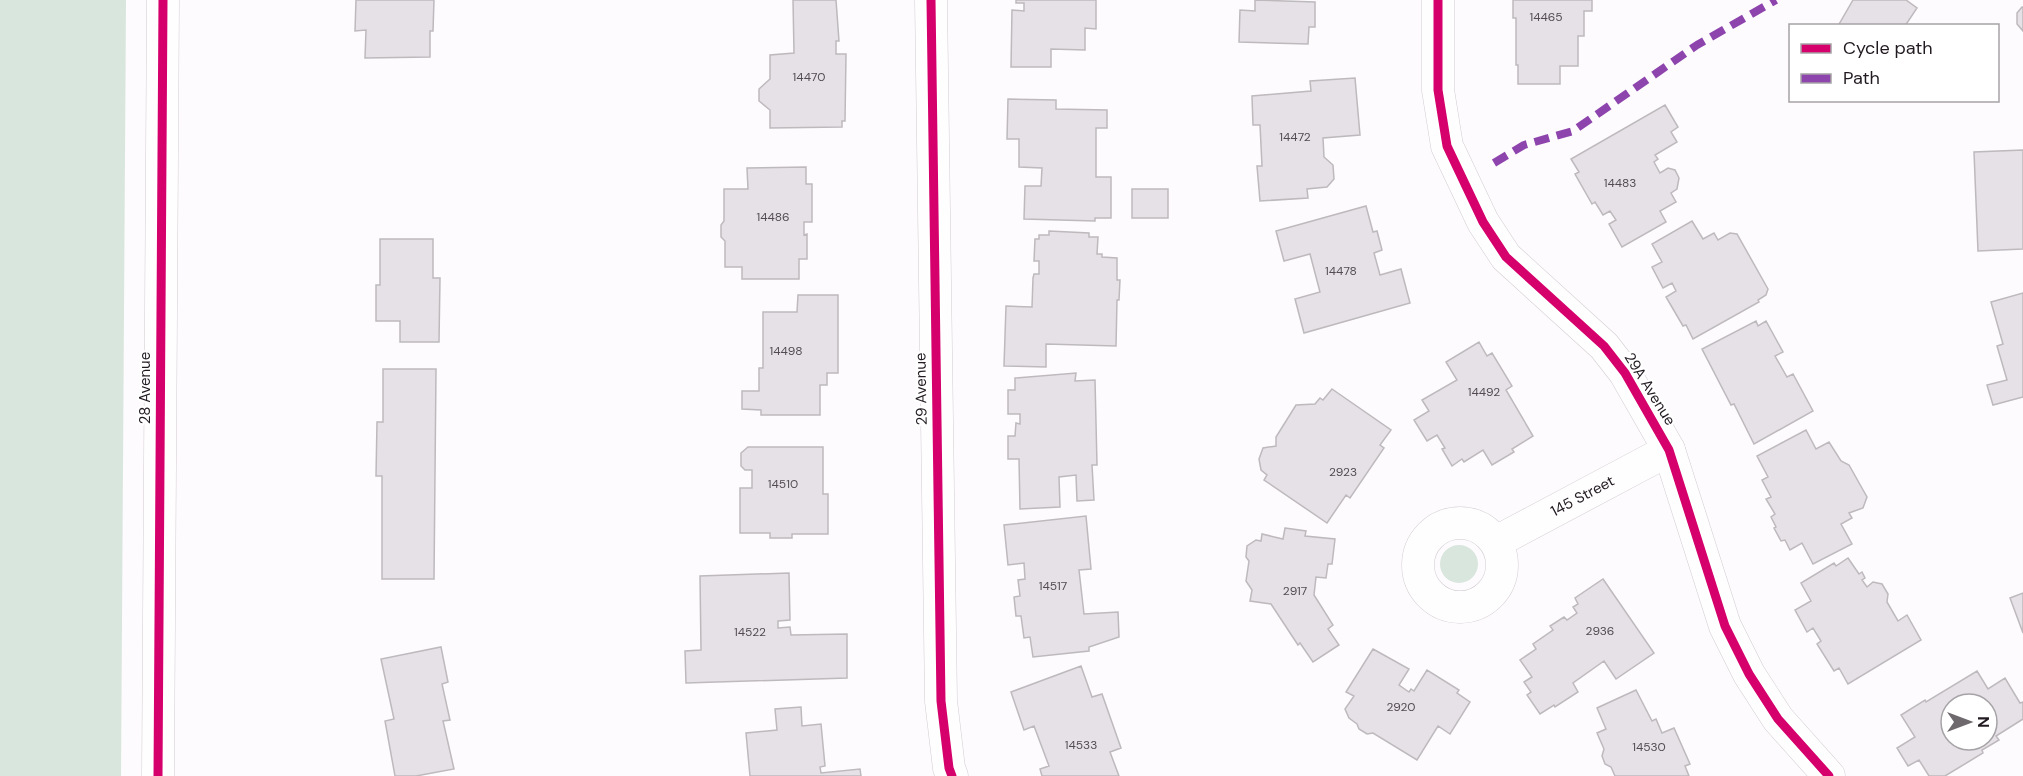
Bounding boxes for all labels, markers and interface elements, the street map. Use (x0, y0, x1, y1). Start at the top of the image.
house number: 14465 (1530, 9, 1562, 25)
legend (1789, 24, 1999, 102)
text: Cycle path (1843, 36, 1933, 60)
text: Path (1843, 66, 1880, 90)
house number: 14470 (793, 69, 825, 85)
house number: 14472 (1279, 129, 1311, 145)
house number: 14483 (1604, 175, 1636, 191)
house number: 14486 (756, 209, 790, 225)
house number: 14478 (1325, 263, 1357, 279)
house number: 14498 (770, 343, 802, 359)
street label: 29A Avenue (1620, 349, 1680, 429)
street label: 28 Avenue (135, 352, 155, 424)
street label: 29 Avenue (910, 352, 932, 426)
house number: 14492 (1468, 384, 1500, 400)
house number: 2923 (1329, 464, 1357, 480)
street label: 145 Street (1547, 471, 1618, 521)
house number: 14510 (768, 476, 798, 492)
house number: 14517 (1039, 578, 1067, 594)
house number: 2917 (1283, 583, 1307, 599)
house number: 2936 (1586, 623, 1614, 639)
house number: 14522 (734, 624, 766, 640)
north arrow (1939, 692, 1999, 752)
house number: 2920 (1386, 699, 1416, 715)
text: N (1973, 716, 1994, 728)
house number: 14533 (1065, 737, 1097, 753)
house number: 14530 (1632, 739, 1666, 755)

